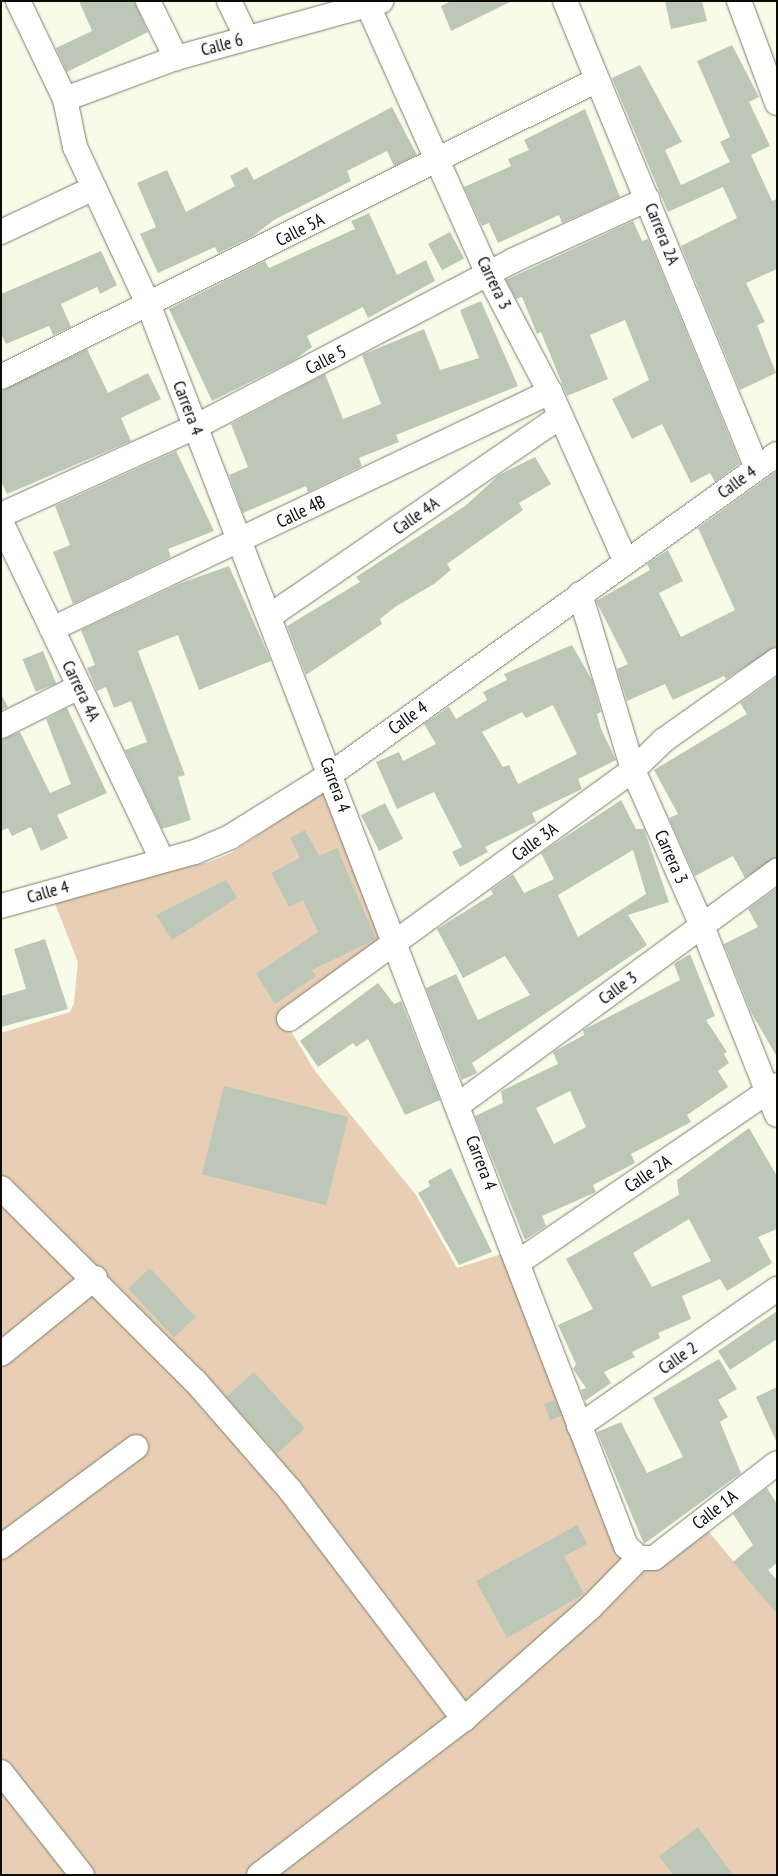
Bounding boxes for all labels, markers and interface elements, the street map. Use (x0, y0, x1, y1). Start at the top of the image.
street label: Calle 6 (198, 29, 246, 61)
street label: Carrera 2A (640, 200, 684, 268)
street label: Calle 5A (272, 209, 328, 251)
street label: Carrera 3 (472, 253, 516, 313)
street label: Calle 5 (302, 341, 350, 379)
street label: Carrera 4 (168, 378, 208, 438)
street label: Calle 4 (713, 461, 761, 503)
street label: Calle 4B (273, 491, 329, 533)
street label: Calle 4A (389, 492, 443, 540)
street label: Carrera 4A (57, 657, 105, 725)
street label: Calle 4 (384, 697, 432, 739)
street label: Carrera 4 (315, 755, 355, 815)
street label: Calle 3A (508, 818, 562, 866)
street label: Carrera 3 (650, 827, 692, 887)
street label: Calle 4 (24, 876, 72, 908)
street label: Calle 3 (594, 967, 642, 1009)
street label: Carrera 4 (461, 1133, 501, 1193)
street label: Calle 2A (621, 1151, 675, 1197)
street label: Calle 2 (654, 1337, 702, 1379)
street label: Calle 1A (688, 1486, 742, 1534)

